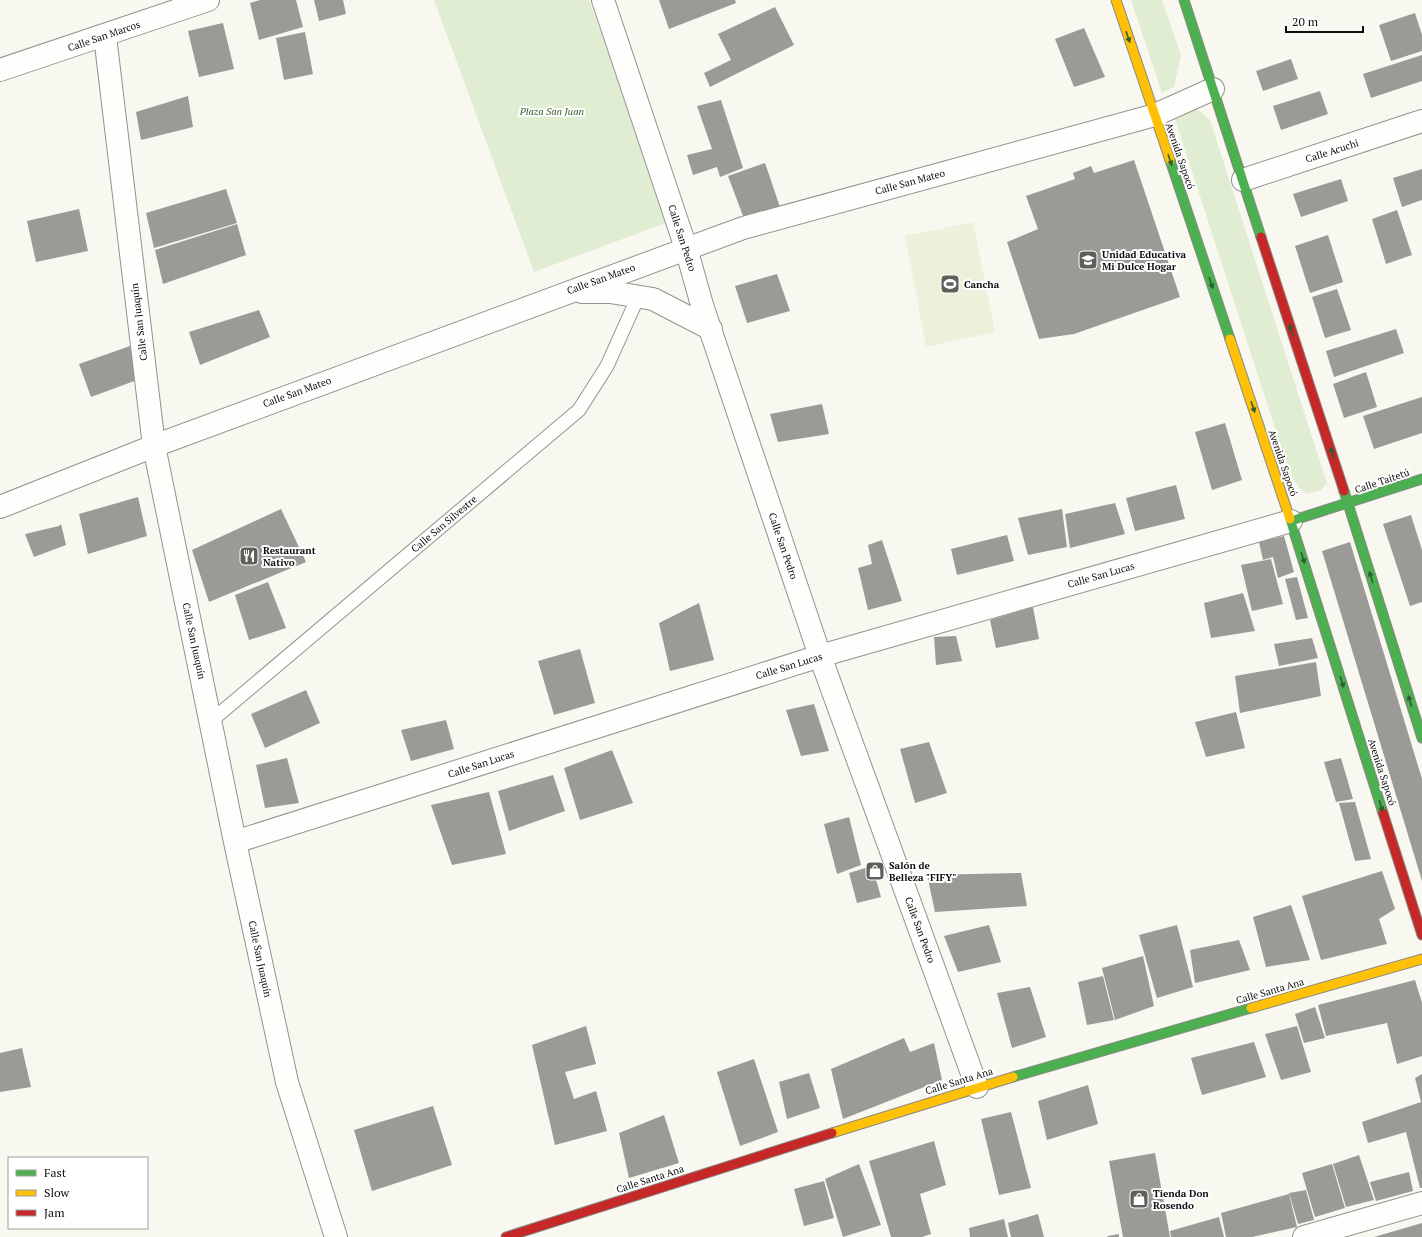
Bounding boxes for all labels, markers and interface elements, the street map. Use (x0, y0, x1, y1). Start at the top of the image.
scale bar (1286, 8, 1363, 34)
text: 20 m (1292, 14, 1319, 29)
street label: Calle San Marcos (66, 18, 142, 54)
one-way arrow (1126, 31, 1132, 43)
park label: Plaza San Juan (519, 105, 584, 118)
street label: Avenida Sapocó (1163, 121, 1198, 191)
street label: Calle Acuchi (1304, 136, 1360, 166)
one-way arrow (1167, 155, 1173, 167)
street label: Calle San Mateo (874, 166, 947, 198)
street label: Calle San Pedro (665, 203, 699, 273)
place label: Unidad Educativa Mi Dulce Hogar (1102, 248, 1187, 273)
school or university icon: Unidad Educativa Mi Dulce Hogar (1077, 249, 1099, 271)
street label: Calle San Mateo (565, 260, 637, 297)
sports icon: Cancha (939, 273, 961, 295)
place label: Cancha (964, 278, 1000, 291)
one-way arrow (1208, 278, 1214, 290)
street label: Calle San Juaquín (128, 282, 150, 362)
one-way arrow (1288, 323, 1294, 335)
street label: Calle San Mateo (261, 373, 333, 410)
one-way arrow (1250, 401, 1256, 413)
street label: Avenida Sapocó (1266, 428, 1301, 498)
one-way arrow (1329, 447, 1335, 459)
street label: Calle Taitetú (1353, 465, 1411, 496)
street label: Calle San Silvestre (408, 493, 480, 555)
street label: Calle San Pedro (766, 511, 801, 581)
place label: Restaurant Nativo (263, 544, 316, 569)
restaurant icon: Restaurant Nativo (238, 545, 260, 567)
one-way arrow (1300, 552, 1306, 564)
street label: Calle San Lucas (1066, 559, 1136, 591)
one-way arrow (1368, 571, 1374, 583)
street label: Calle San Juaquín (180, 601, 208, 681)
street label: Calle San Lucas (754, 650, 824, 682)
one-way arrow (1339, 676, 1345, 688)
one-way arrow (1407, 695, 1413, 707)
street label: Avenida Sapocó (1365, 737, 1399, 808)
street label: Calle San Lucas (446, 747, 516, 781)
one-way arrow (1378, 800, 1384, 812)
place label: Salón de Belleza "FIFY" (889, 859, 956, 884)
shop icon: Salón de Belleza "FIFY" (864, 860, 886, 882)
street label: Calle San Pedro (902, 895, 938, 965)
street label: Calle San Juaquín (246, 919, 274, 999)
street label: Calle Santa Ana (1234, 975, 1306, 1007)
street label: Calle Santa Ana (924, 1065, 994, 1097)
legend (8, 1157, 148, 1229)
street label: Calle Santa Ana (615, 1162, 685, 1196)
text: Fast (44, 1165, 67, 1180)
text: Slow (44, 1185, 70, 1200)
place label: Tienda Don Rosendo (1153, 1187, 1209, 1212)
shop icon: Tienda Don Rosendo (1128, 1188, 1150, 1210)
text: Jam (44, 1205, 65, 1220)

